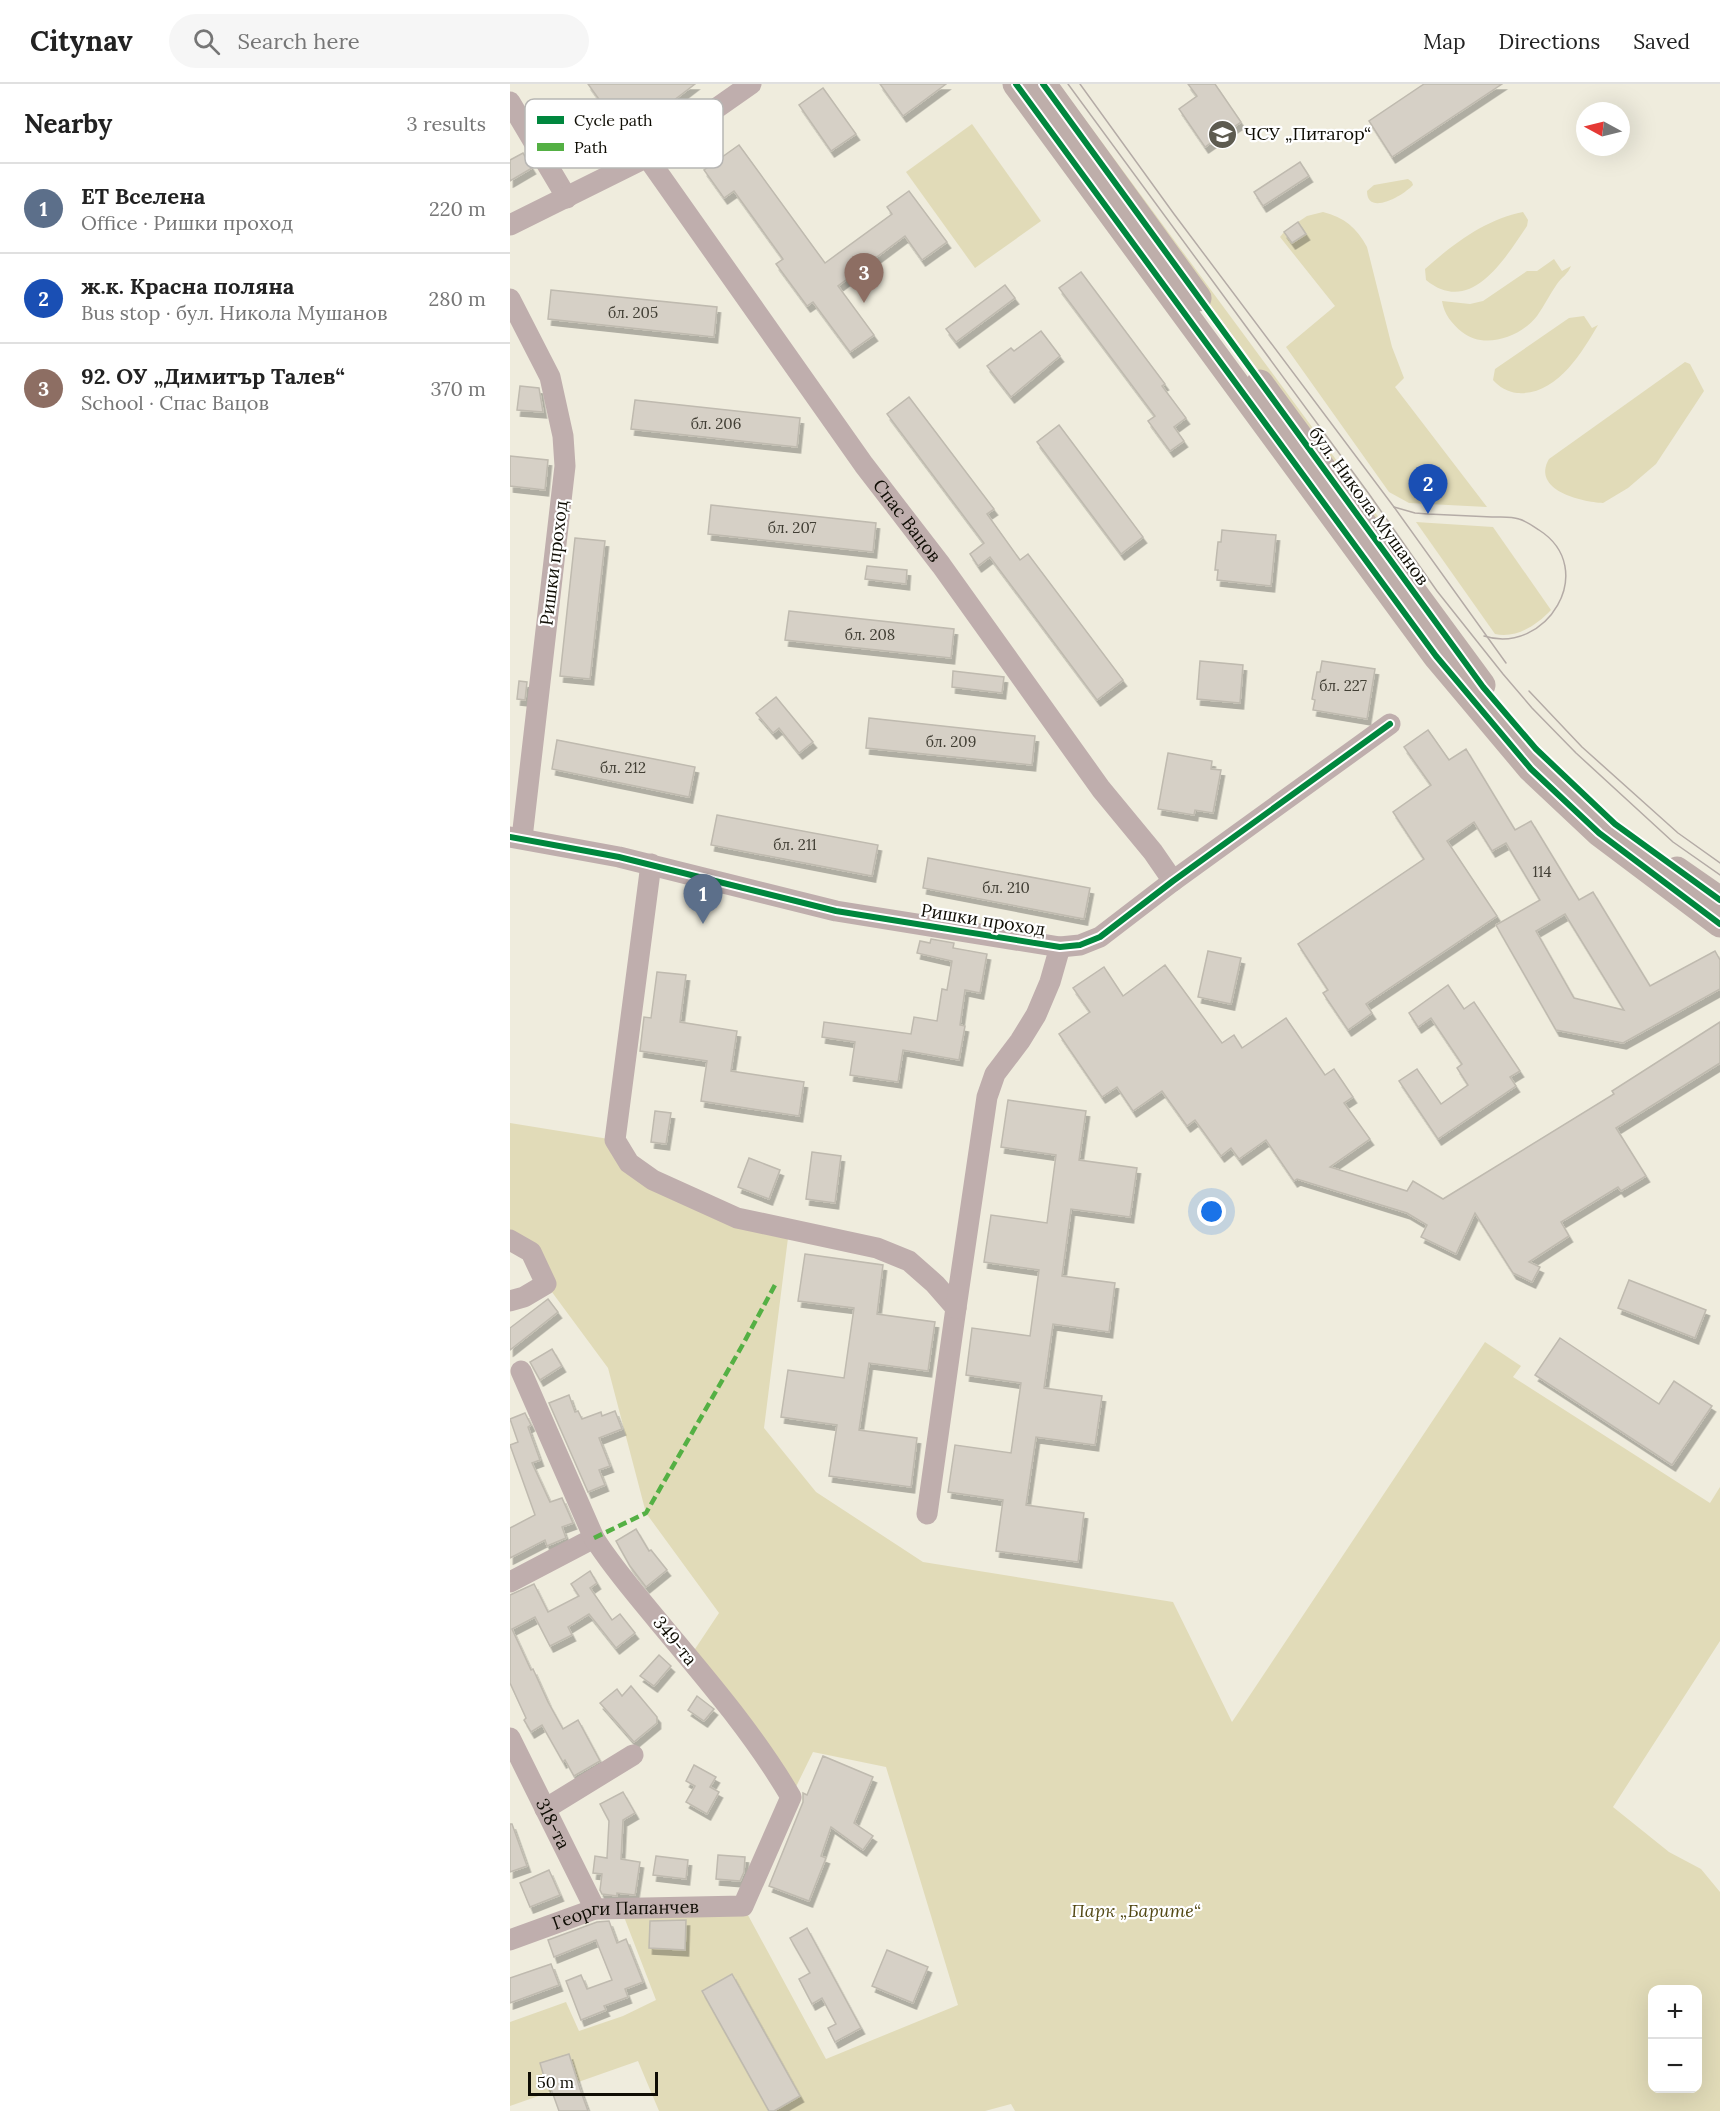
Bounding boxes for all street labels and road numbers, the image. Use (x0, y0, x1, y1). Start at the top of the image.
street label: бул. Никола Мушанов (1304, 422, 1435, 589)
street label: Спас Вацов (868, 474, 946, 566)
street label: Ришки проход (534, 499, 573, 627)
street label: Ришки проход (919, 898, 1047, 941)
street label: 349-та (648, 1611, 702, 1670)
street label: 318-та (531, 1795, 575, 1853)
street label: Георги Папанчев (549, 1895, 699, 1935)

